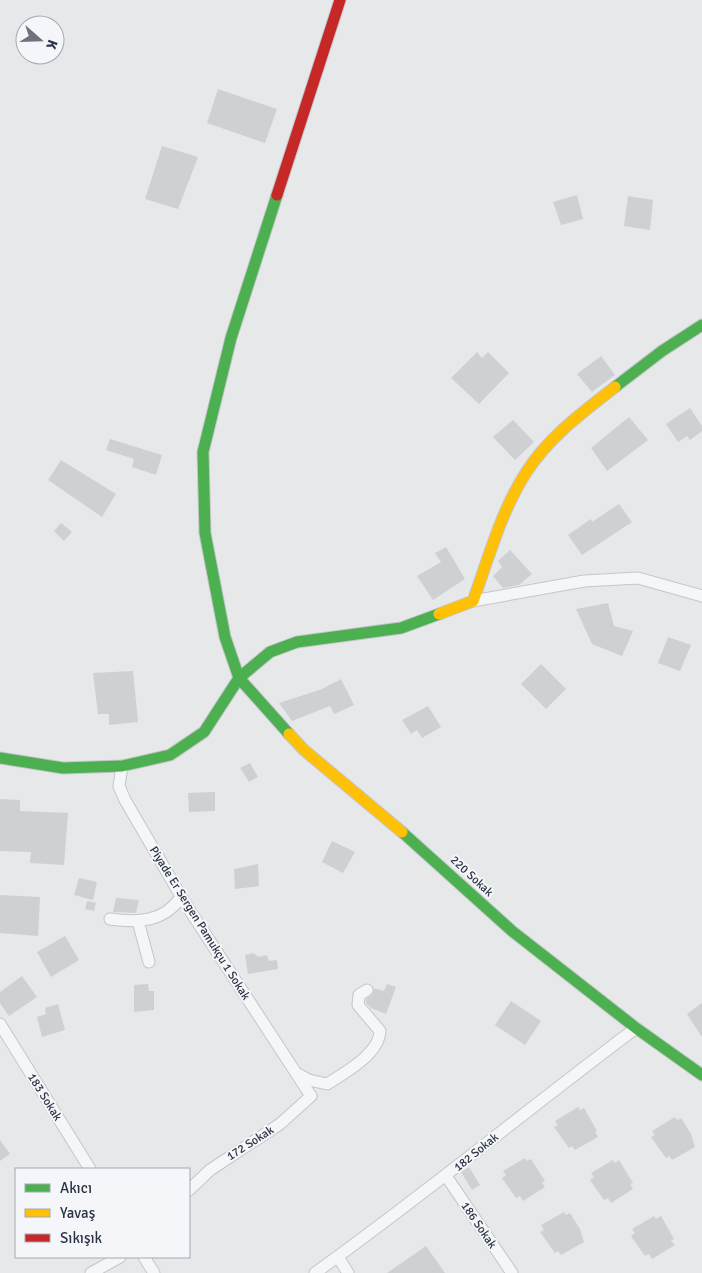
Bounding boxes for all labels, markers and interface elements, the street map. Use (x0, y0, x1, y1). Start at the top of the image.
north arrow (15, 15, 65, 65)
text: K (42, 37, 61, 52)
street label: Piyade Er Sergen Pamukçu 1 Sokak (146, 844, 253, 1003)
street label: 220 Sokak (447, 853, 496, 900)
street label: 183 Sokak (24, 1071, 65, 1124)
street label: 172 Sokak (224, 1123, 277, 1164)
street label: 182 Sokak (451, 1130, 502, 1175)
legend (15, 1168, 190, 1258)
text: Akıcı (60, 1179, 92, 1197)
street label: 186 Sokak (458, 1199, 500, 1251)
text: Yavaş (60, 1204, 96, 1222)
text: Sıkışık (60, 1229, 103, 1247)

